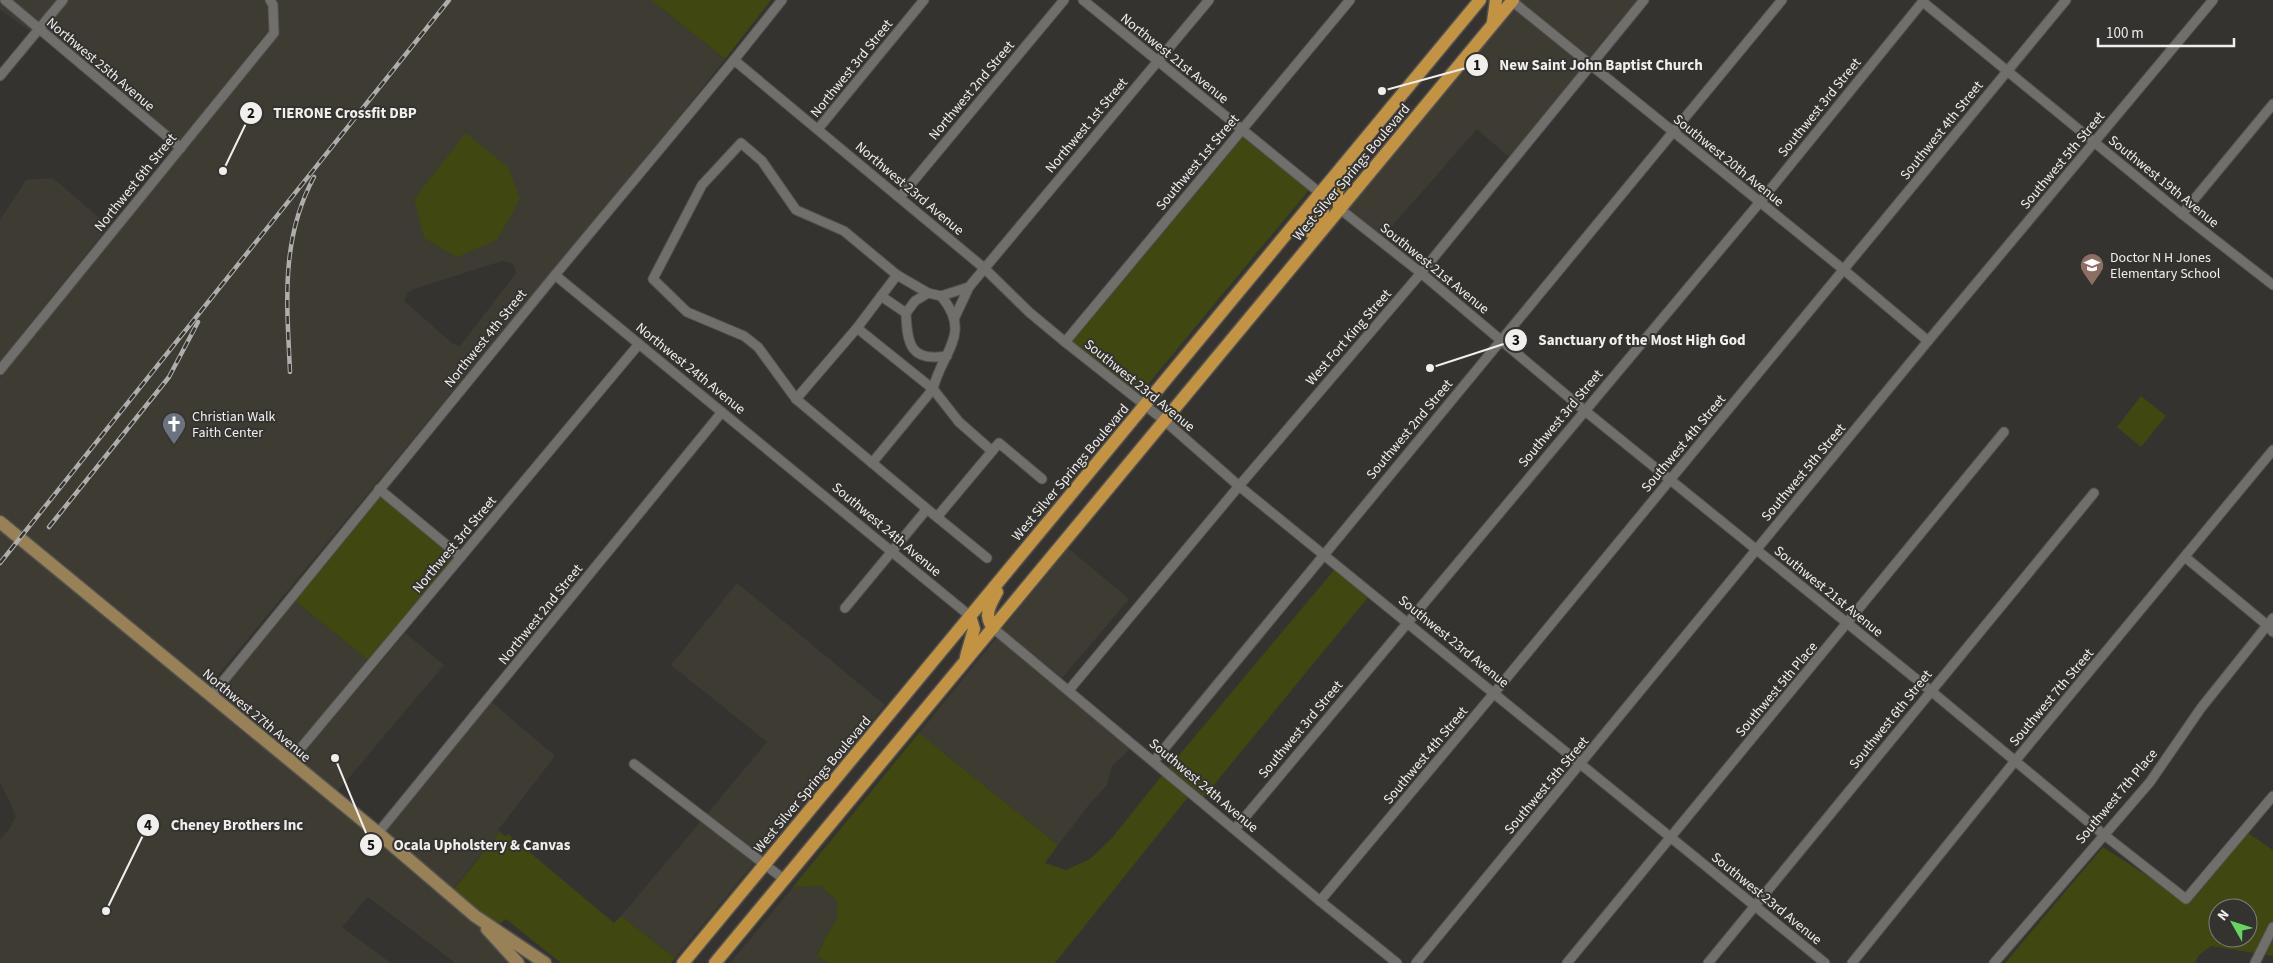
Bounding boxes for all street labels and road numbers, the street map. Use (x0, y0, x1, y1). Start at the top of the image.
street label: Northwest 21st Avenue (1116, 9, 1233, 109)
street label: Northwest 25th Avenue (42, 13, 159, 116)
street label: Northwest 3rd Street (806, 15, 898, 122)
street label: Northwest 2nd Street (924, 36, 1020, 145)
street label: Southwest 3rd Street (1773, 54, 1866, 161)
street label: Northwest 1st Street (1041, 73, 1133, 178)
street label: Southwest 4th Street (1896, 77, 1988, 184)
street label: West Silver Springs Boulevard (1288, 100, 1415, 245)
street label: Southwest 5th Street (2016, 107, 2110, 214)
street label: Southwest 1st Street (1151, 110, 1244, 215)
street label: Southwest 20th Avenue (1669, 110, 1788, 212)
street label: Northwest 6th Street (90, 129, 182, 236)
street label: Southwest 19th Avenue (2104, 131, 2223, 233)
street label: Northwest 23rd Avenue (851, 137, 968, 240)
street label: Southwest 21st Avenue (1376, 218, 1493, 319)
street label: Northwest 4th Street (440, 285, 532, 392)
street label: West Fort King Street (1301, 285, 1396, 390)
street label: Northwest 24th Avenue (631, 318, 750, 419)
street label: Southwest 23rd Avenue (1080, 335, 1199, 437)
street label: Southwest 3rd Street (1514, 365, 1608, 472)
street label: Southwest 2nd Street (1362, 375, 1458, 484)
street label: Southwest 4th Street (1637, 390, 1731, 497)
street label: West Silver Springs Boulevard (1007, 400, 1134, 545)
street label: Southwest 5th Street (1757, 419, 1851, 526)
street label: Southwest 24th Avenue (827, 478, 945, 582)
street label: Northwest 3rd Street (408, 492, 502, 598)
street label: Southwest 21st Avenue (1770, 541, 1887, 642)
street label: Northwest 2nd Street (494, 560, 588, 669)
street label: Southwest 23rd Avenue (1394, 591, 1513, 693)
street label: Southwest 5th Place (1731, 638, 1823, 742)
street label: Southwest 7th Street (2005, 644, 2099, 751)
street label: Northwest 27th Avenue (198, 664, 315, 767)
street label: Southwest 6th Street (1845, 666, 1937, 773)
street label: Southwest 3rd Street (1254, 676, 1348, 783)
street label: Southwest 4th Street (1379, 702, 1473, 809)
street label: West Silver Springs Boulevard (749, 712, 876, 857)
street label: Southwest 5th Street (1500, 732, 1594, 839)
street label: Southwest 24th Avenue (1144, 734, 1262, 838)
street label: Southwest 7th Place (2071, 745, 2163, 849)
street label: Southwest 23rd Avenue (1707, 848, 1826, 950)

